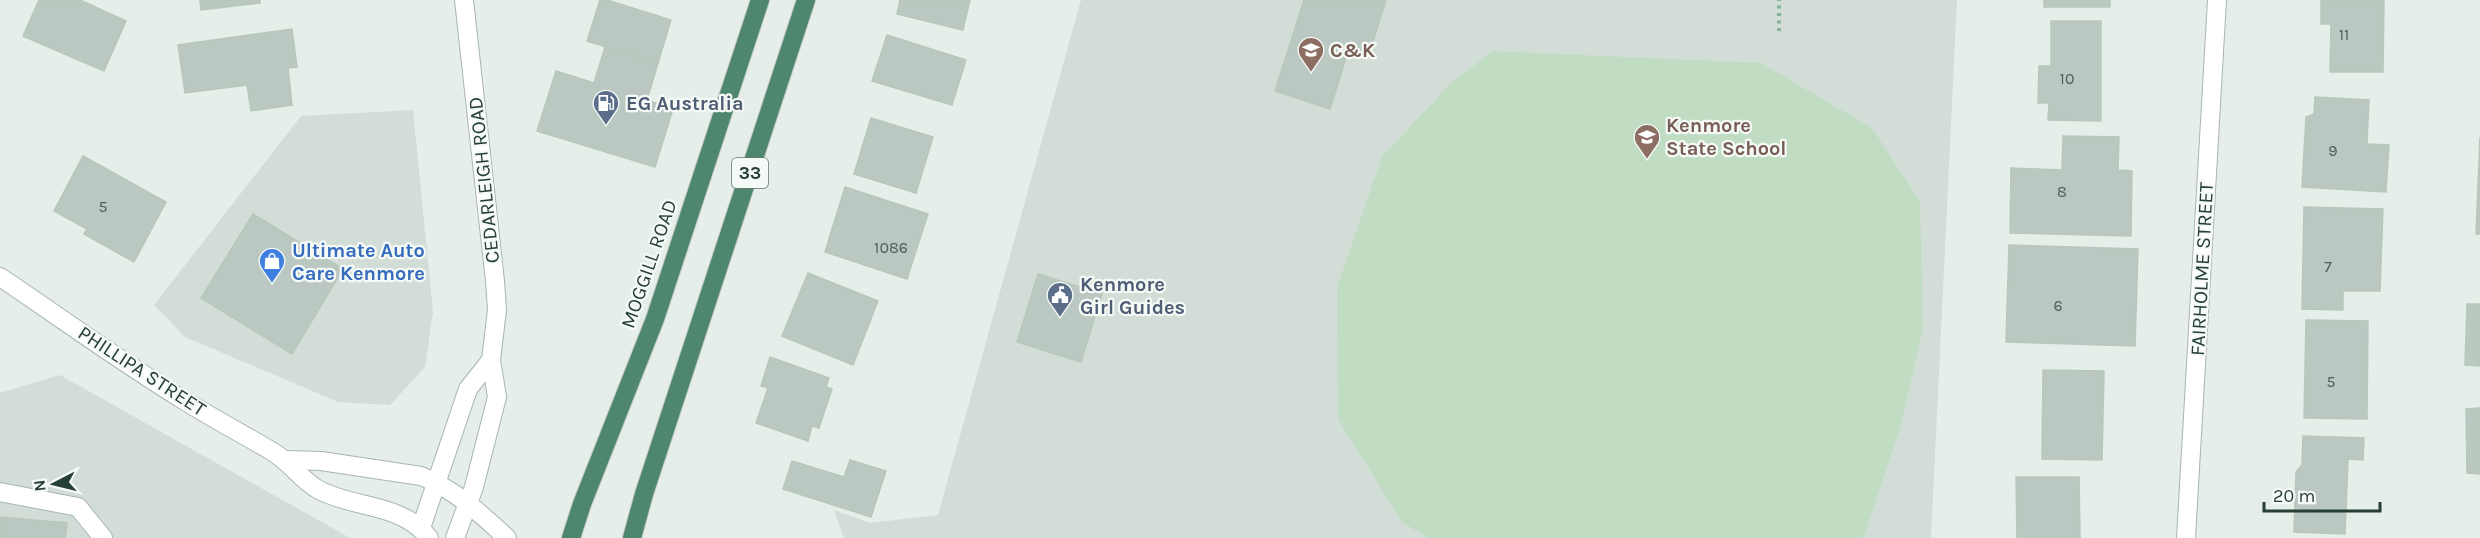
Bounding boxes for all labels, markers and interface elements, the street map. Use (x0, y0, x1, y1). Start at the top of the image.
house number: 11 (2339, 25, 2349, 44)
school or university icon: C&K (1296, 35, 1326, 73)
place label: C&K (1330, 39, 1375, 62)
house number: 10 (2060, 69, 2074, 88)
fuel station icon: EG Australia (591, 88, 621, 126)
place label: EG Australia (626, 92, 744, 115)
street label: CEDARLEIGH ROAD (464, 96, 504, 264)
place label: Kenmore State School (1666, 114, 1786, 160)
school or university icon: Kenmore State School (1632, 122, 1662, 160)
house number: 9 (2328, 141, 2338, 160)
road number: 33 (732, 158, 768, 188)
street label: FAIRHOLME STREET (2186, 181, 2218, 357)
house number: 8 (2057, 182, 2067, 201)
house number: 5 (98, 197, 108, 216)
street label: MOGGILL ROAD (616, 197, 682, 331)
house number: 1086 (874, 238, 908, 257)
place label: Ultimate Auto Care Kenmore (292, 239, 425, 285)
shop icon: Ultimate Auto Care Kenmore (257, 246, 287, 284)
house number: 7 (2324, 257, 2332, 276)
place label: Kenmore Girl Guides (1080, 273, 1185, 319)
public building icon: Kenmore Girl Guides (1045, 280, 1075, 318)
house number: 6 (2053, 296, 2063, 315)
street label: PHILLIPA STREET (74, 321, 210, 421)
house number: 5 (2326, 372, 2336, 391)
north arrow (24, 454, 84, 514)
scale bar (2264, 475, 2380, 513)
text: N (29, 479, 50, 493)
text: 20 m (2273, 485, 2315, 507)

